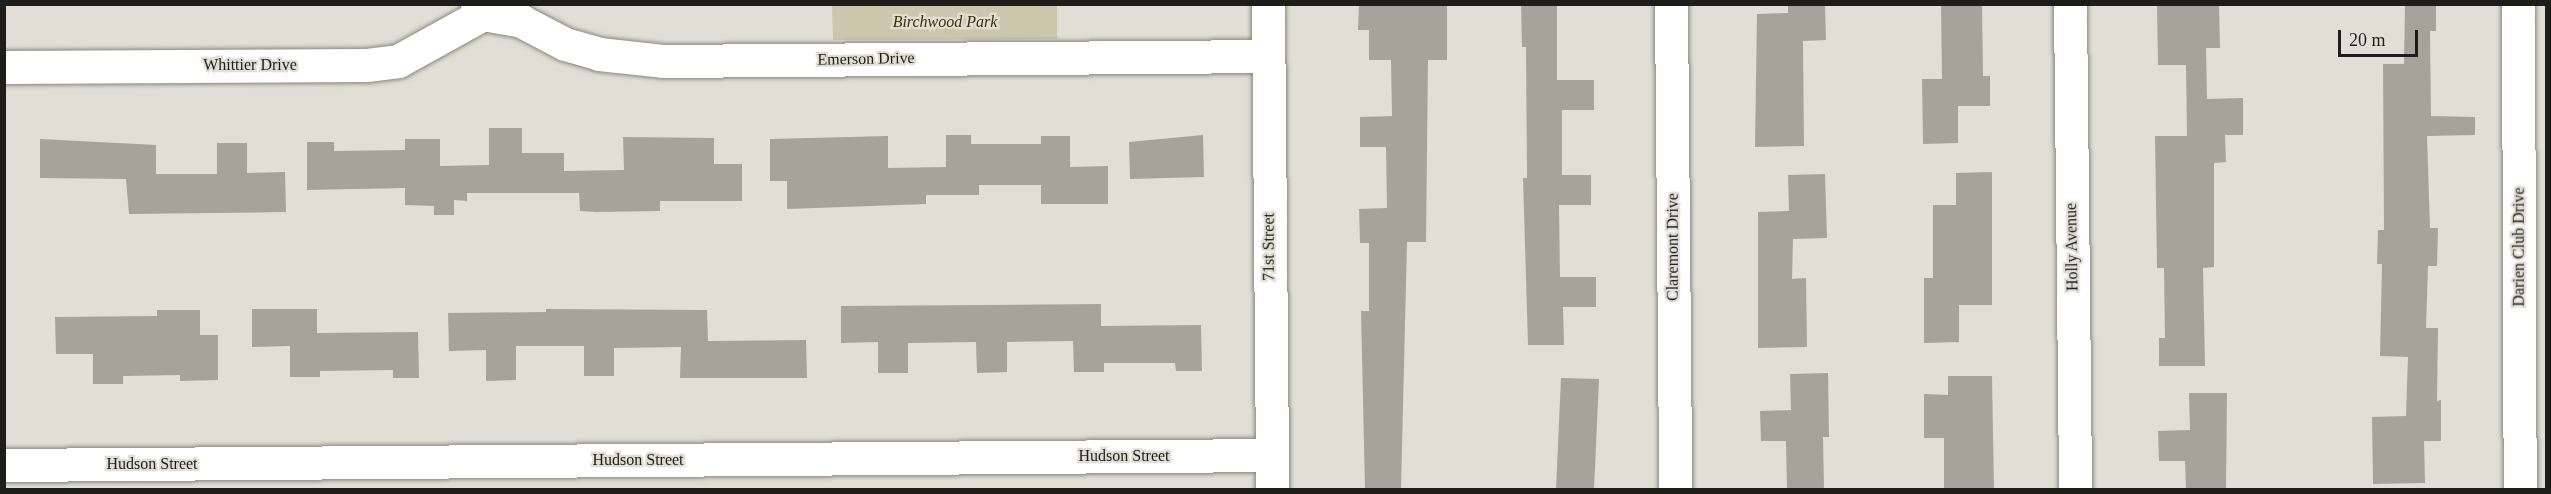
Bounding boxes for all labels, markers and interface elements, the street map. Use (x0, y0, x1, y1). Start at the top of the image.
park label: Birchwood Park (893, 12, 997, 32)
scale bar (2341, 18, 2420, 56)
text: 20 m (2349, 30, 2386, 50)
street label: Emerson Drive (817, 49, 915, 69)
street label: Whittier Drive (203, 55, 297, 75)
street label: Darien Club Drive (2509, 187, 2529, 307)
street label: Claremont Drive (1663, 193, 1683, 301)
street label: Holly Avenue (2062, 202, 2082, 292)
street label: 71st Street (1259, 213, 1279, 281)
street label: Hudson Street (1078, 446, 1170, 466)
street label: Hudson Street (592, 450, 684, 470)
street label: Hudson Street (106, 454, 198, 474)

